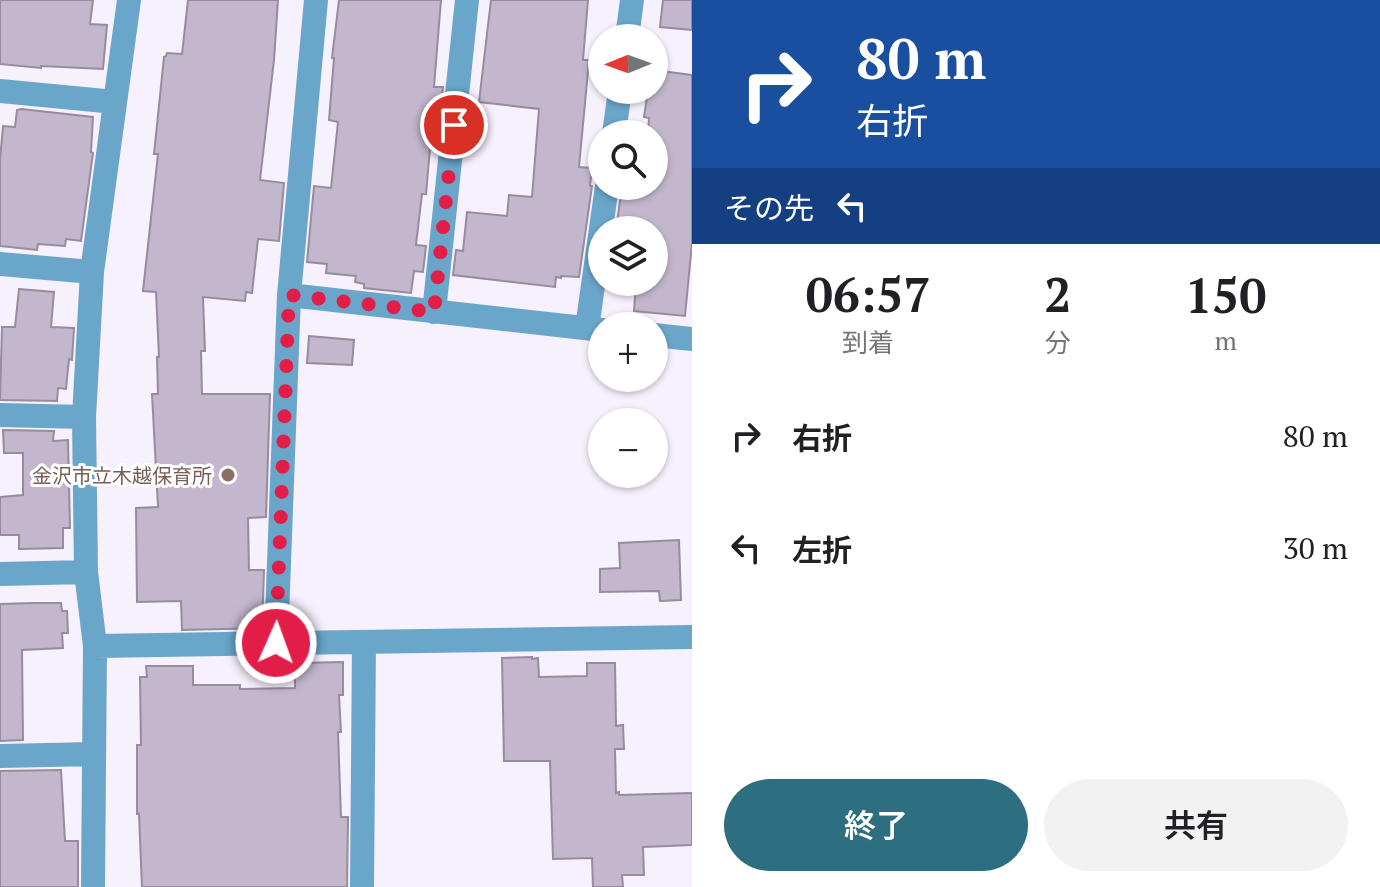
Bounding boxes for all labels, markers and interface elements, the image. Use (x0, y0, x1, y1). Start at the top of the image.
text: 80 m (856, 21, 986, 95)
north arrow (588, 24, 668, 104)
map controls (588, 24, 668, 488)
icon: right (724, 32, 828, 136)
pin (420, 91, 488, 159)
text: 右折 (856, 97, 928, 144)
icon: arrive (432, 103, 476, 147)
button: search (588, 120, 668, 200)
icon: left (830, 184, 874, 228)
text: その先 (724, 188, 814, 228)
button: layers (588, 216, 668, 296)
text: 06:57 (806, 262, 931, 326)
text: 2 (1044, 262, 1071, 326)
text: 150 (1185, 263, 1266, 327)
button: + (588, 312, 668, 392)
text: m (1214, 323, 1237, 357)
text: 到着 (842, 325, 894, 359)
text: 分 (1045, 325, 1071, 359)
button: − (588, 408, 668, 488)
icon: right (724, 414, 768, 458)
text: 80 m (1283, 416, 1348, 456)
text: 右折 (792, 418, 852, 458)
place label: 金沢市立木越保育所 (32, 462, 212, 489)
marker: 金沢市立木越保育所 (219, 466, 237, 484)
icon: left (724, 526, 768, 570)
text: 30 m (1283, 528, 1348, 568)
text: 左折 (792, 530, 852, 570)
position arrow (234, 601, 318, 685)
button: 終了 (724, 779, 1028, 871)
button: 共有 (1044, 779, 1348, 871)

